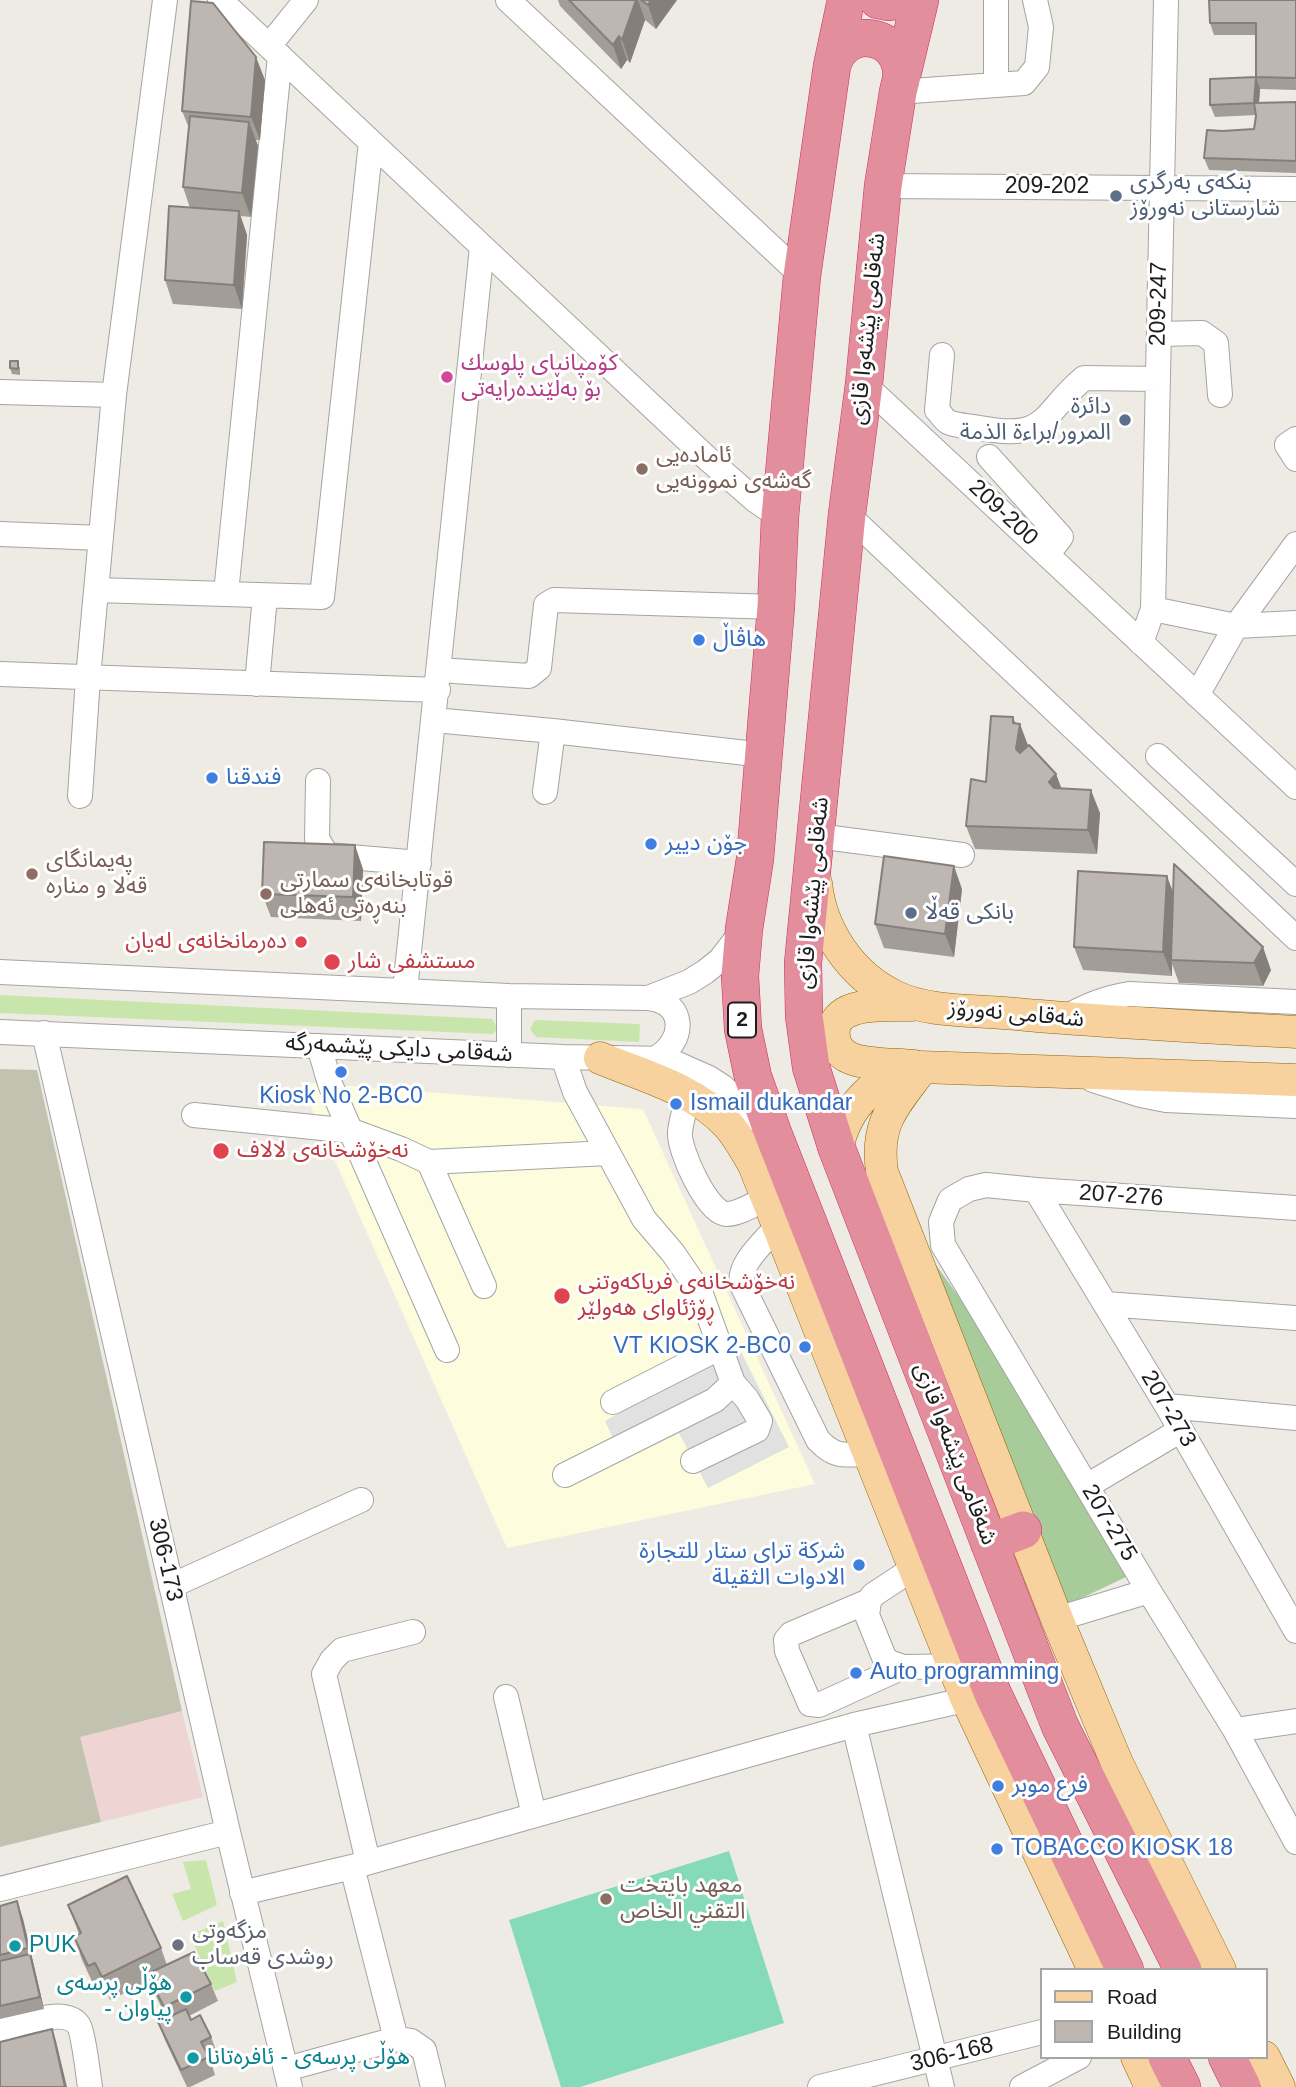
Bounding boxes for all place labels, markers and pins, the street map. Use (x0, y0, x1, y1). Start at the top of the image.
place label: بنکەی بەرگری شارستانی نەورۆز (1130, 169, 1280, 223)
marker: بنکەی بەرگری شارستانی نەورۆز (1108, 188, 1124, 204)
place label: کۆمپانیای پلوسك بۆ بەڵێندەرایەتی (461, 350, 618, 404)
marker: کۆمپانیای پلوسك بۆ بەڵێندەرایەتی (439, 369, 455, 385)
place label: دائرة المرور/براءة الذمة (960, 393, 1111, 447)
marker: دائرة المرور/براءة الذمة (1117, 412, 1133, 428)
place label: ئامادەیی گەشەی نموونەیی (656, 442, 812, 496)
marker: ئامادەیی گەشەی نموونەیی (634, 461, 650, 477)
place label: هاڤاڵ (713, 626, 766, 654)
marker: هاڤاڵ (691, 632, 707, 648)
place label: فندقنا (226, 764, 281, 792)
marker: فندقنا (204, 770, 220, 786)
place label: جۆن دییر (665, 830, 747, 858)
marker: جۆن دییر (643, 836, 659, 852)
place label: پەیمانگای قەلا و منارە (46, 847, 147, 901)
marker: پەیمانگای قەلا و منارە (24, 866, 40, 882)
place label: قوتابخانەی سمارتی بنەڕەتی ئەهلی (280, 867, 453, 921)
marker: قوتابخانەی سمارتی بنەڕەتی ئەهلی (258, 886, 274, 902)
place label: بانکی قەڵا (925, 899, 1014, 927)
marker: بانکی قەڵا (903, 905, 919, 921)
place label: دەرمانخانەی لەیان (125, 928, 287, 956)
marker: دەرمانخانەی لەیان (293, 934, 309, 950)
place label: مستشفى شار (348, 948, 476, 976)
marker: مستشفى شار (322, 952, 342, 972)
marker: Kiosk No 2-BC0 (333, 1064, 349, 1080)
place label: Kiosk No 2-BC0 (259, 1083, 423, 1111)
place label: Ismail dukandar (690, 1090, 852, 1118)
marker: Ismail dukandar (668, 1096, 684, 1112)
place label: نەخۆشخانەی لالاف (237, 1137, 409, 1165)
marker: نەخۆشخانەی لالاف (211, 1141, 231, 1161)
place label: نەخۆشخانەی فریاکەوتنی ڕۆژئاوای هەولێر (578, 1269, 795, 1323)
marker: نەخۆشخانەی فریاکەوتنی ڕۆژئاوای هەولێر (552, 1286, 572, 1306)
place label: VT KIOSK 2-BC0 (613, 1333, 791, 1361)
marker: VT KIOSK 2-BC0 (797, 1339, 813, 1355)
place label: شركة ترای ستار للتجارة الادوات الثقيلة (639, 1538, 845, 1592)
marker: شركة ترای ستار للتجارة الادوات الثقيلة (851, 1557, 867, 1573)
place label: Auto programming (870, 1659, 1059, 1687)
marker: Auto programming (848, 1665, 864, 1681)
place label: فرع موبر (1012, 1772, 1088, 1800)
marker: فرع موبر (990, 1778, 1006, 1794)
place label: TOBACCO KIOSK 18 (1011, 1835, 1233, 1863)
marker: TOBACCO KIOSK 18 (989, 1841, 1005, 1857)
place label: معهد بايتخت التقني الخاص (620, 1872, 745, 1926)
marker: معهد بايتخت التقني الخاص (598, 1891, 614, 1907)
place label: مزگەوتی روشدی قەساب (192, 1918, 334, 1972)
place label: PUK (29, 1932, 76, 1960)
marker: مزگەوتی روشدی قەساب (170, 1937, 186, 1953)
marker: PUK (7, 1938, 23, 1954)
place label: هۆڵی پرسەی - پیاوان (57, 1970, 172, 2024)
marker: هۆڵی پرسەی - پیاوان (178, 1989, 194, 2005)
place label: هۆڵی پرسەی - ئافرەتانا (207, 2044, 410, 2072)
marker: هۆڵی پرسەی - ئافرەتانا (185, 2050, 201, 2066)

